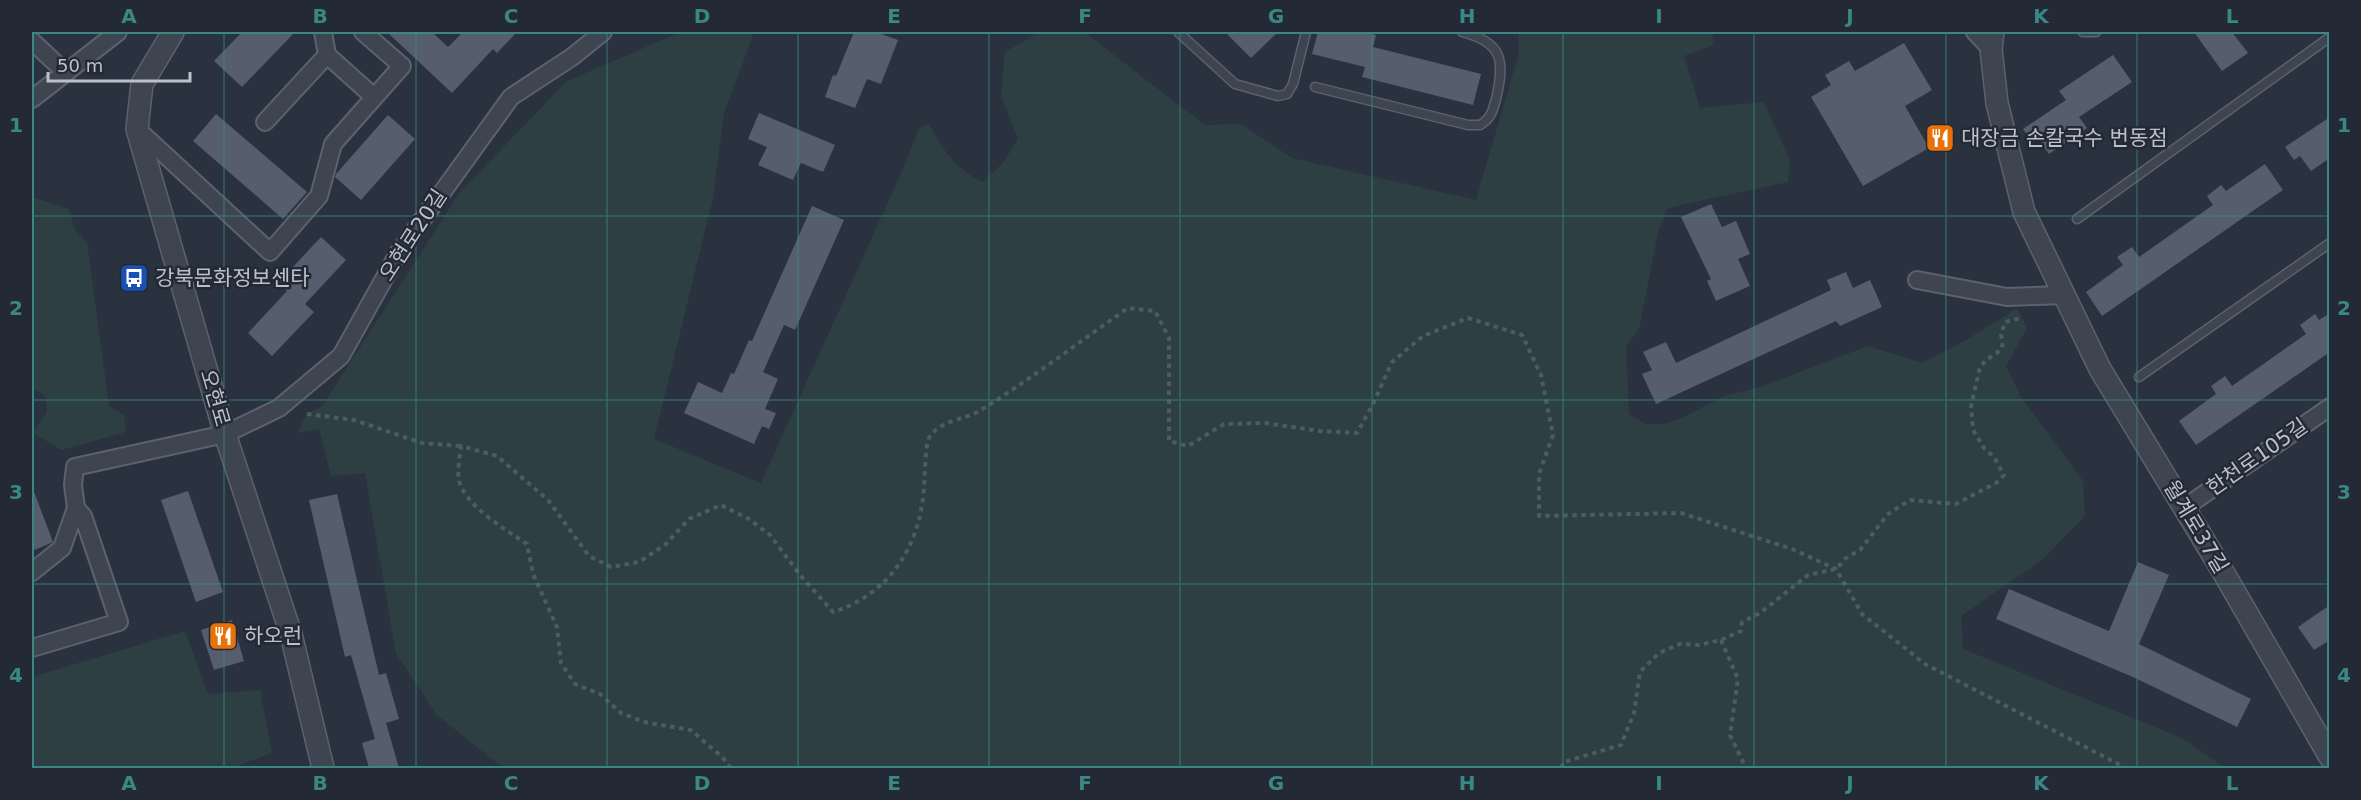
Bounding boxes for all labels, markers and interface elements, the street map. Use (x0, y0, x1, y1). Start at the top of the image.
text: A (121, 4, 137, 28)
text: B (312, 4, 328, 28)
text: C (504, 4, 518, 28)
text: D (694, 4, 710, 28)
text: E (887, 4, 901, 28)
text: F (1078, 4, 1092, 28)
text: G (1268, 4, 1284, 28)
text: H (1459, 4, 1475, 28)
text: I (1655, 4, 1663, 28)
text: J (1844, 4, 1854, 28)
text: K (2033, 4, 2050, 28)
text: L (2226, 4, 2239, 28)
scale bar (48, 45, 190, 83)
text: 50 m (57, 55, 103, 76)
text: 1 (9, 113, 23, 137)
text: 1 (2337, 113, 2351, 137)
restaurant icon: 대장금 손칼국수 번동점 (1924, 122, 1956, 154)
place label: 대장금 손칼국수 번동점 (1961, 126, 2168, 150)
street label: 오현로20길 (375, 185, 451, 285)
bus stop icon: 강북문화정보센타 (118, 262, 150, 294)
place label: 강북문화정보센타 (155, 266, 310, 290)
text: 2 (9, 296, 23, 320)
text: 2 (2337, 296, 2351, 320)
street label: 오현로 (195, 367, 235, 429)
street label: 한천로105길 (2202, 414, 2312, 500)
street label: 월계로37길 (2159, 476, 2233, 578)
text: 3 (9, 480, 23, 504)
text: 3 (2337, 480, 2351, 504)
restaurant icon: 하오런 (207, 620, 239, 652)
place label: 하오런 (244, 624, 302, 648)
text: 4 (9, 663, 23, 687)
text: 4 (2337, 663, 2351, 687)
text: A (121, 771, 137, 795)
text: B (312, 771, 328, 795)
text: C (504, 771, 518, 795)
text: D (694, 771, 710, 795)
text: E (887, 771, 901, 795)
text: F (1078, 771, 1092, 795)
text: G (1268, 771, 1284, 795)
text: H (1459, 771, 1475, 795)
text: I (1655, 771, 1663, 795)
text: J (1844, 771, 1854, 795)
text: K (2033, 771, 2050, 795)
text: L (2226, 771, 2239, 795)

